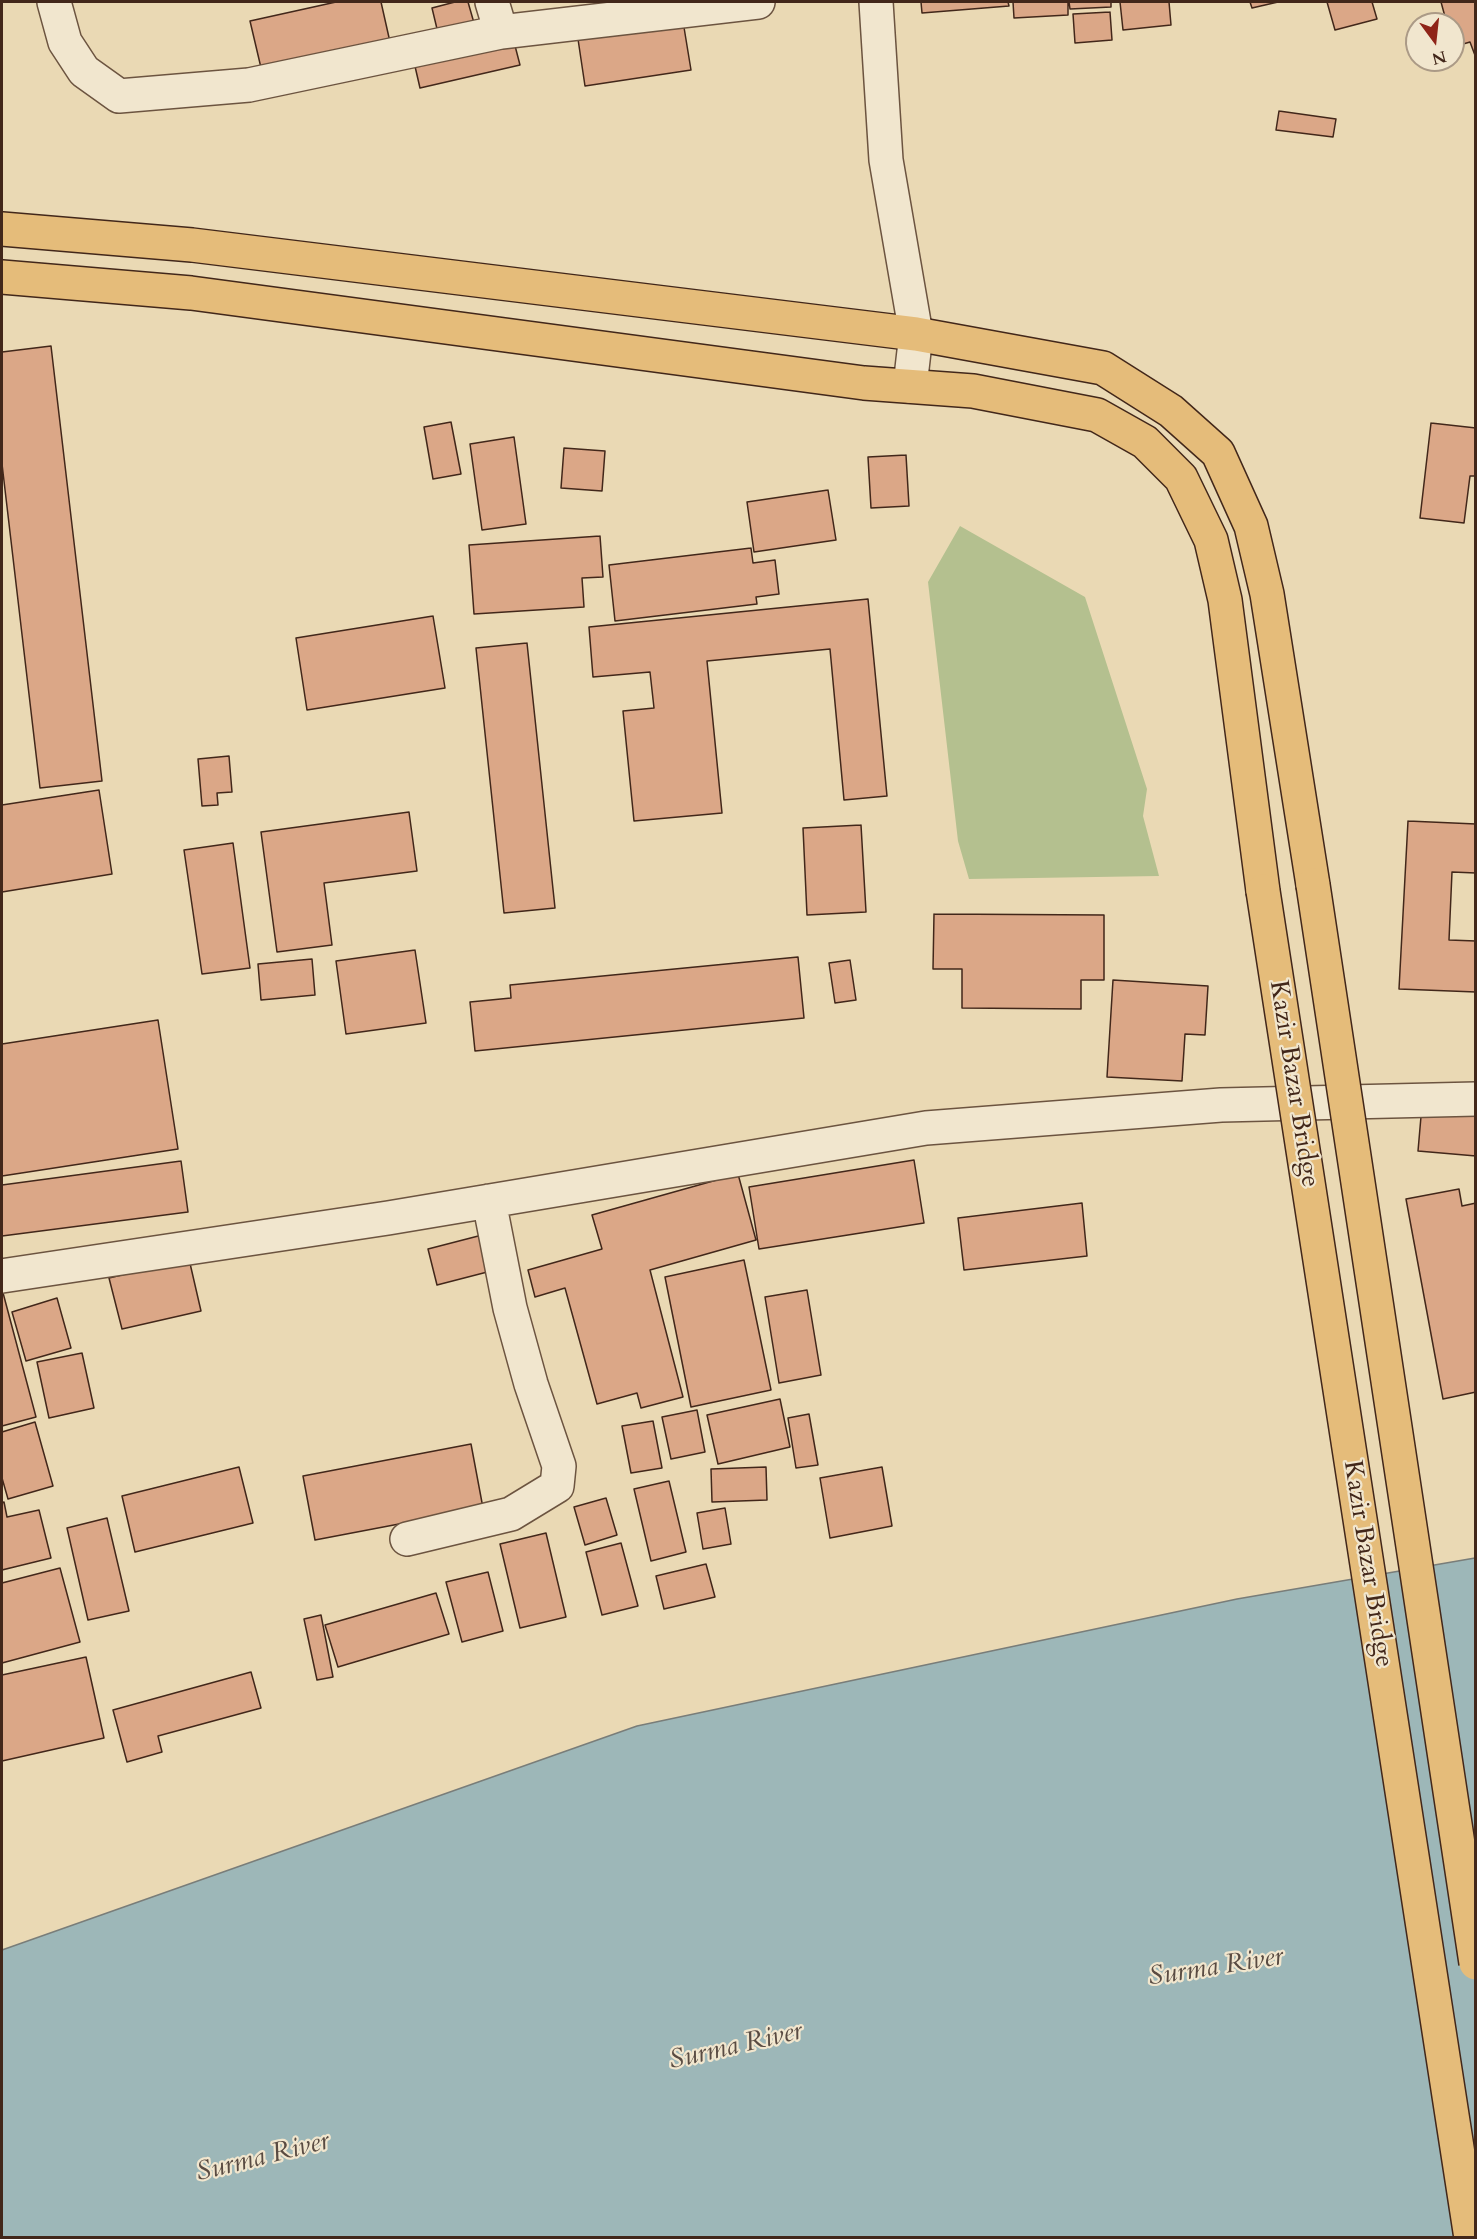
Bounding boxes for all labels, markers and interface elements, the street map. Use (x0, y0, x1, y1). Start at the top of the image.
north arrow (1405, 12, 1465, 72)
text: N (1430, 45, 1449, 70)
street label: Kazir Bazar Bridge (1261, 978, 1325, 1190)
street label: Kazir Bazar Bridge (1335, 1458, 1399, 1670)
water label: Surma River (1146, 1941, 1286, 1995)
water label: Surma River (666, 2016, 806, 2078)
water label: Surma River (193, 2126, 333, 2190)

